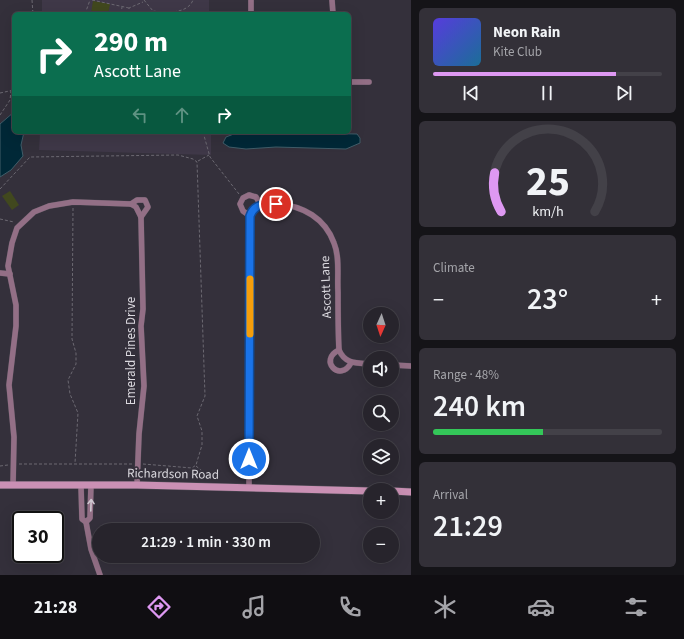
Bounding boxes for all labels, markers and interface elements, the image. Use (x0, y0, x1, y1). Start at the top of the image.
text: 290 m (94, 22, 168, 62)
text: Neon Rain (493, 22, 560, 43)
icon: right (28, 28, 80, 80)
text: Kite Club (493, 43, 542, 61)
text: Ascott Lane (94, 59, 181, 84)
icon: previous (460, 82, 482, 104)
icon: pause (536, 82, 558, 104)
icon: next (613, 82, 635, 104)
icon: left (129, 104, 151, 126)
icon: ahead (171, 104, 193, 126)
icon: right (213, 104, 235, 126)
text: 25 (526, 152, 569, 212)
pin (259, 187, 293, 221)
icon: arrive (265, 193, 287, 215)
text: km/h (532, 201, 563, 222)
street label: Ascott Lane (316, 255, 336, 319)
text: Climate (433, 259, 475, 277)
text: 23° (527, 278, 568, 321)
text: − (433, 284, 444, 316)
text: + (651, 284, 662, 316)
street label: Emerald Pines Drive (122, 297, 140, 405)
north arrow (363, 307, 399, 343)
map controls (363, 307, 399, 563)
button: sound (363, 351, 399, 387)
text: Range · 48% (433, 366, 499, 384)
text: 240 km (433, 385, 526, 428)
button: search (363, 395, 399, 431)
position arrow (228, 438, 270, 480)
button: layers (363, 439, 399, 475)
street label: Richardson Road (127, 464, 219, 484)
button: + (363, 483, 399, 519)
text: Arrival (433, 486, 468, 504)
one-way arrow (87, 499, 95, 512)
text: 21:29 (433, 505, 503, 548)
speed limit sign: 30 (12, 511, 64, 563)
button: − (363, 527, 399, 563)
text: 21:29 · 1 min · 330 m (141, 532, 271, 553)
icon: directions (145, 593, 173, 621)
icon: music (240, 593, 268, 621)
icon: phone (336, 593, 364, 621)
icon: climate (431, 593, 459, 621)
icon: car (527, 593, 555, 621)
icon: filters (622, 593, 650, 621)
text: 21:28 (34, 595, 77, 620)

